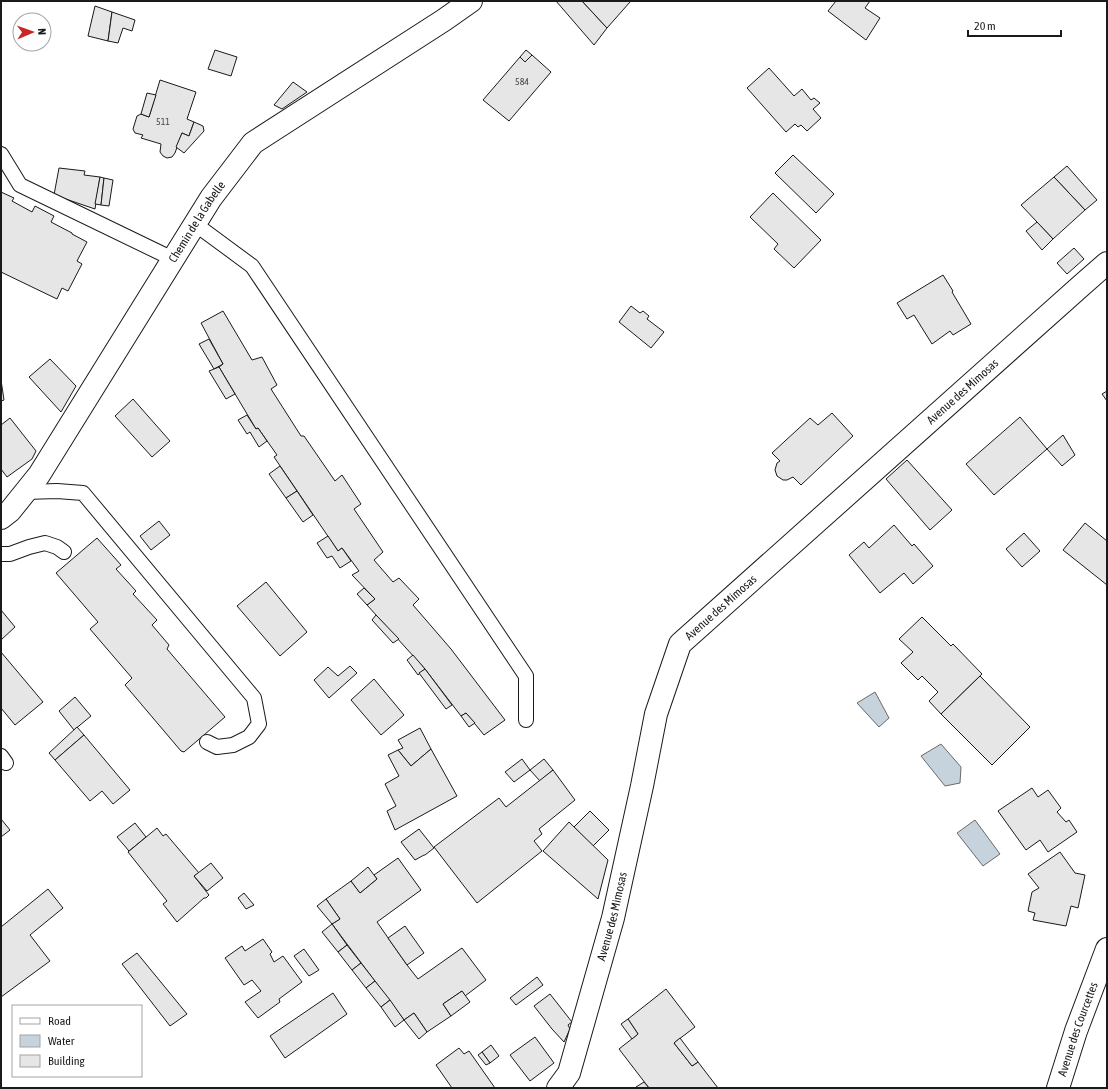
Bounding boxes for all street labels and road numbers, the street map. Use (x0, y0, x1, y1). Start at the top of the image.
street label: Chemin de la Gabelle (166, 179, 228, 265)
street label: Avenue des Mimosas (924, 356, 1001, 427)
street label: Avenue des Mimosas (682, 572, 760, 643)
street label: Avenue des Mimosas (594, 871, 630, 963)
street label: Avenue des Courcettes (1055, 980, 1101, 1078)

